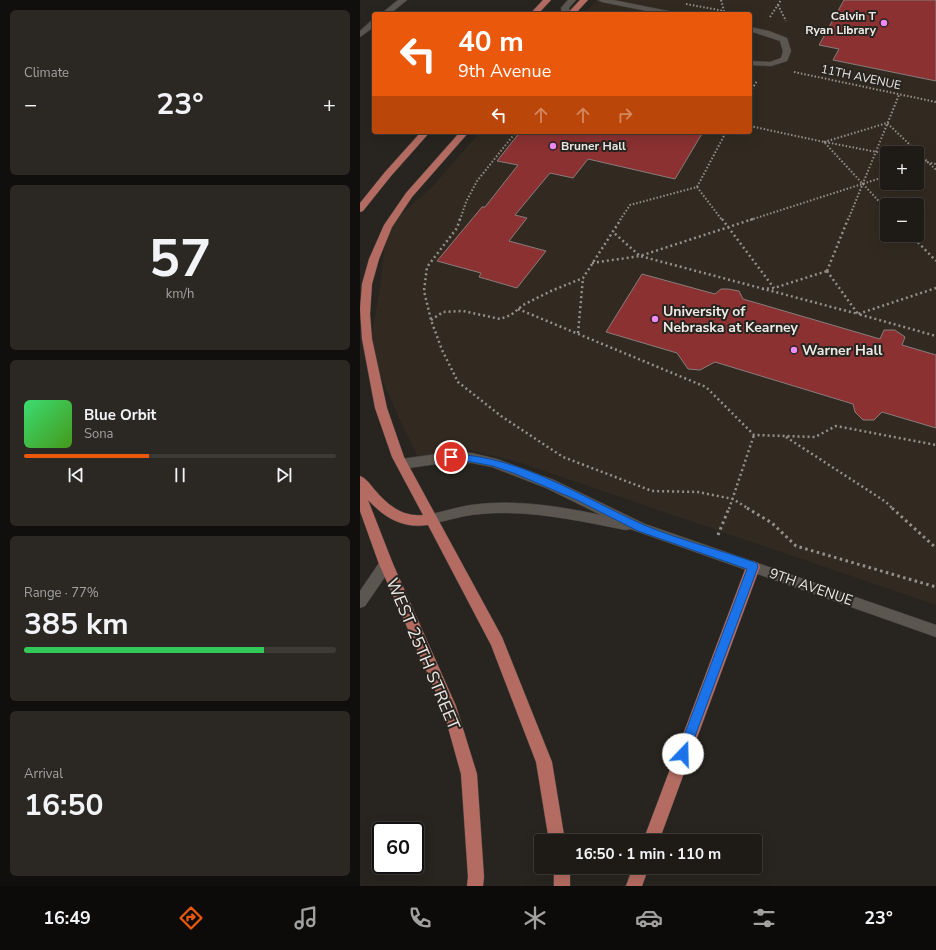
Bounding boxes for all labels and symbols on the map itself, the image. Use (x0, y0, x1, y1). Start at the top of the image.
place label: Calvin T Ryan Library (805, 8, 877, 38)
marker: Calvin T Ryan Library (879, 18, 889, 28)
street label: 11TH AVENUE (819, 61, 903, 93)
place label: Bruner Hall (561, 138, 626, 154)
marker: Bruner Hall (548, 141, 558, 151)
place label: University of Nebraska at Kearney (663, 302, 799, 337)
marker: University of Nebraska at Kearney (650, 314, 660, 324)
place label: Warner Hall (802, 341, 883, 360)
marker: Warner Hall (789, 345, 799, 355)
pin (434, 440, 468, 474)
street label: 9TH AVENUE (767, 564, 855, 610)
street label: WEST 25TH STREET (381, 575, 466, 734)
position arrow (662, 733, 704, 775)
speed limit sign: 60 (372, 822, 424, 874)

